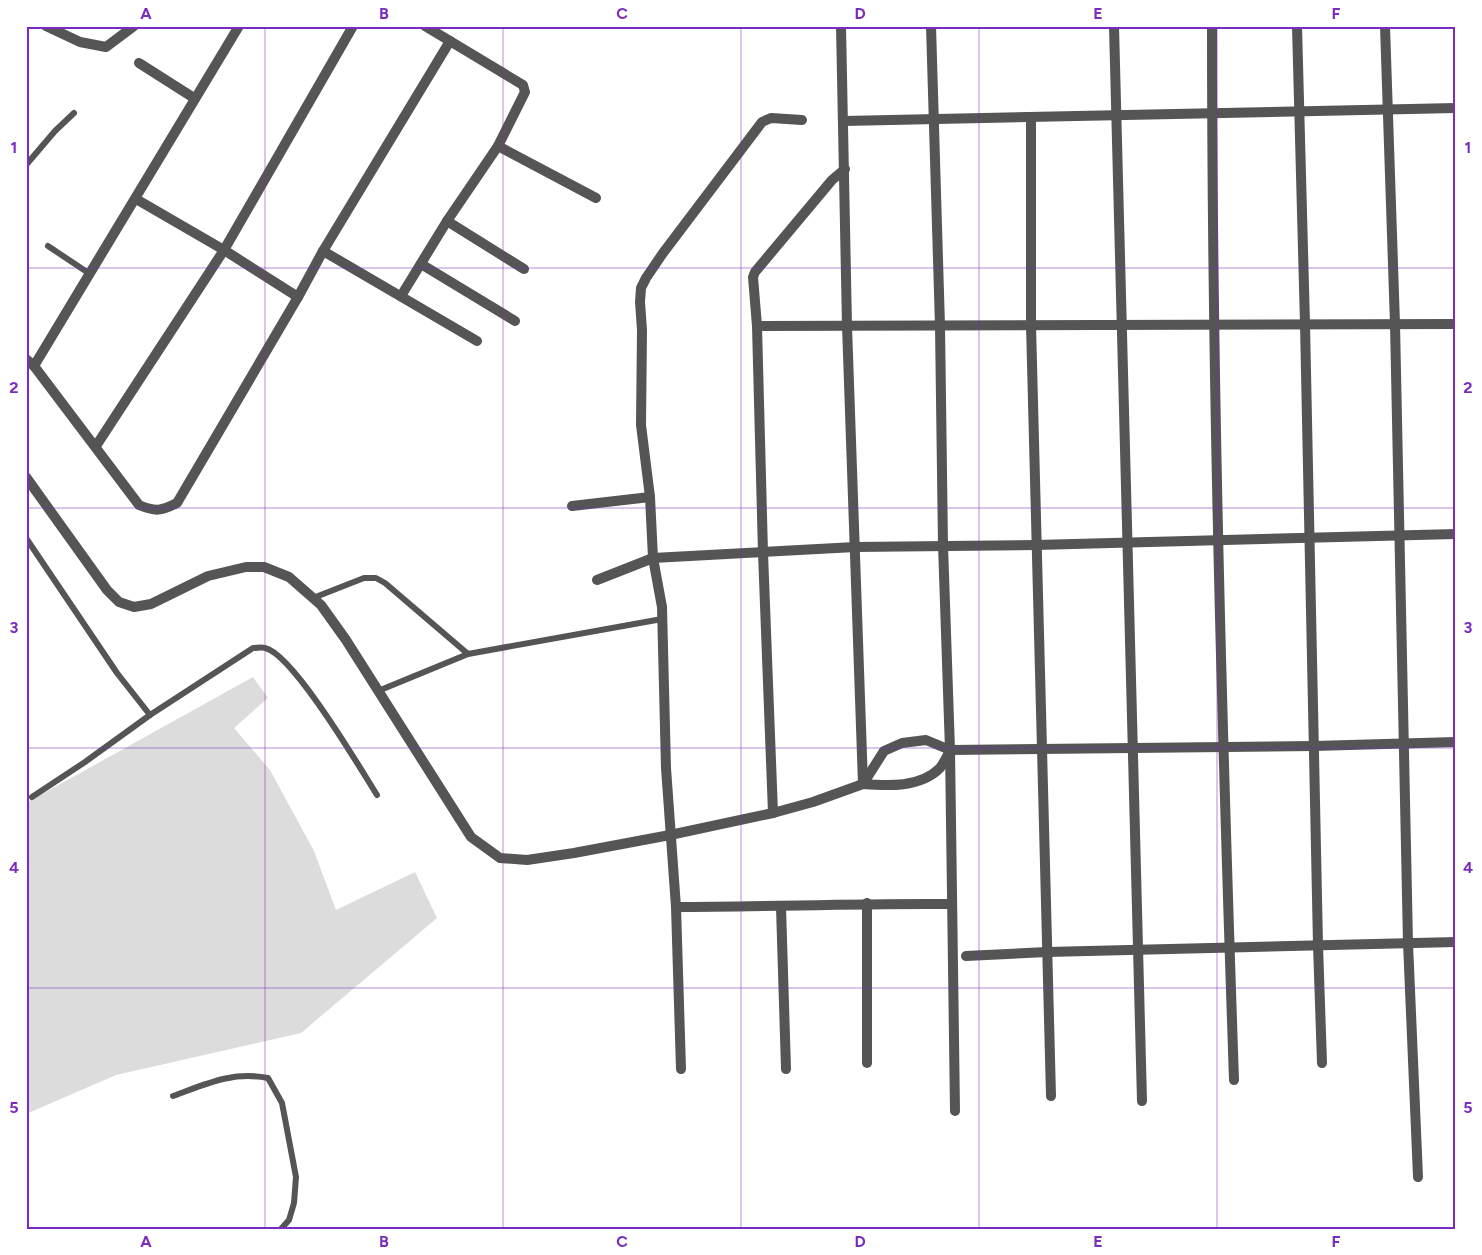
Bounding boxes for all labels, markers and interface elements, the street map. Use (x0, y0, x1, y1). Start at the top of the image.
text: A (140, 4, 152, 23)
text: B (379, 4, 389, 23)
text: C (616, 4, 628, 23)
text: D (854, 4, 866, 23)
text: E (1093, 4, 1103, 23)
text: F (1332, 4, 1341, 23)
text: 1 (11, 138, 17, 157)
text: 1 (1465, 138, 1471, 157)
text: 2 (9, 378, 19, 397)
text: 2 (1463, 378, 1473, 397)
text: 3 (10, 618, 19, 637)
text: 3 (1464, 618, 1473, 637)
text: 4 (9, 858, 19, 877)
text: 4 (1463, 858, 1473, 877)
text: 5 (9, 1098, 19, 1117)
text: 5 (1463, 1098, 1473, 1117)
text: A (140, 1232, 152, 1251)
text: B (379, 1232, 389, 1251)
text: C (616, 1232, 628, 1251)
text: D (854, 1232, 866, 1251)
text: E (1093, 1232, 1103, 1251)
text: F (1332, 1232, 1341, 1251)

